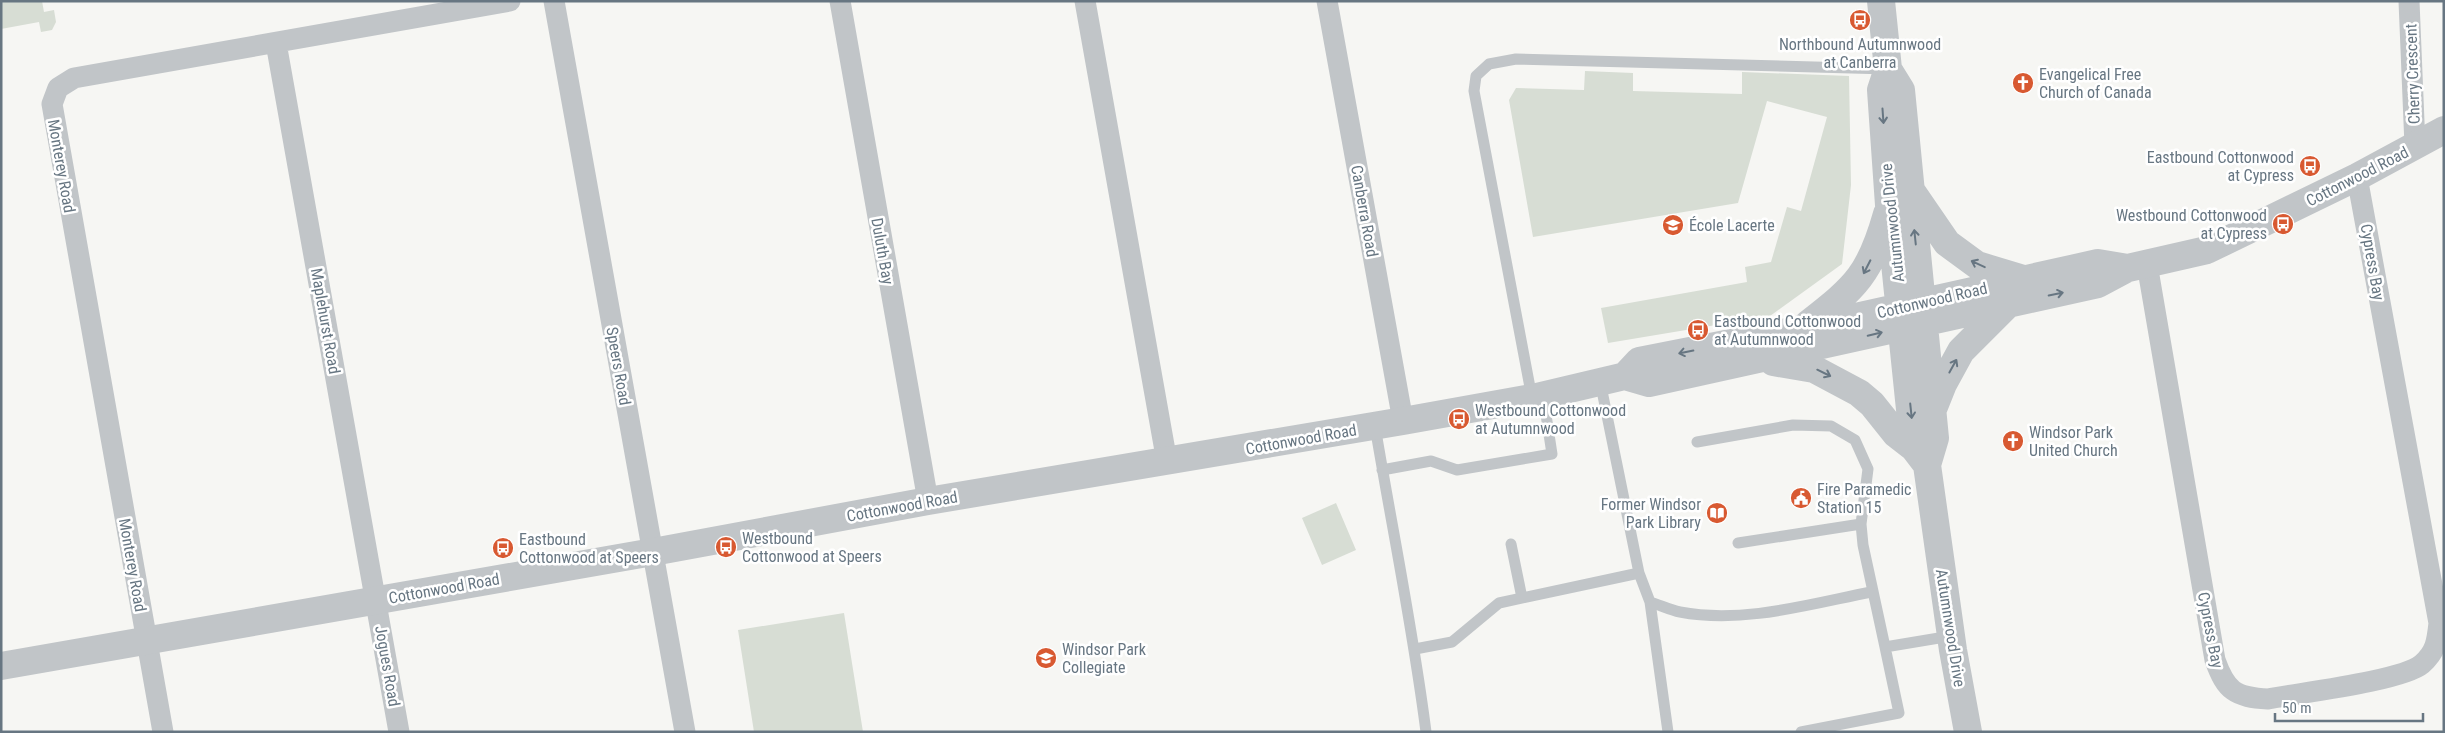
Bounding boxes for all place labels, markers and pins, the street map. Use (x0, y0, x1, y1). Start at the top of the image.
bus stop icon: Northbound Autumnwood at Canberra (1848, 8, 1872, 32)
place label: Northbound Autumnwood at Canberra (1779, 35, 1941, 72)
place label: Evangelical Free Church of Canada (2039, 65, 2152, 102)
church icon: Evangelical Free Church of Canada (2011, 71, 2035, 95)
place label: Eastbound Cottonwood at Cypress (2147, 148, 2294, 185)
bus stop icon: Eastbound Cottonwood at Cypress (2298, 154, 2322, 178)
place label: Westbound Cottonwood at Cypress (2116, 206, 2267, 243)
bus stop icon: Westbound Cottonwood at Cypress (2271, 212, 2295, 236)
school or university icon: École Lacerte (1661, 213, 1685, 237)
place label: École Lacerte (1689, 216, 1775, 235)
place label: Eastbound Cottonwood at Autumnwood (1714, 312, 1861, 349)
bus stop icon: Eastbound Cottonwood at Autumnwood (1686, 318, 1710, 342)
place label: Westbound Cottonwood at Autumnwood (1475, 401, 1626, 438)
bus stop icon: Westbound Cottonwood at Autumnwood (1447, 407, 1471, 431)
place label: Windsor Park United Church (2029, 423, 2118, 460)
church icon: Windsor Park United Church (2001, 429, 2025, 453)
place label: Fire Paramedic Station 15 (1817, 480, 1911, 517)
public building icon: Fire Paramedic Station 15 (1789, 486, 1813, 510)
place label: Former Windsor Park Library (1601, 495, 1701, 532)
library icon: Former Windsor Park Library (1705, 501, 1729, 525)
place label: Westbound Cottonwood at Speers (742, 529, 882, 566)
place label: Eastbound Cottonwood at Speers (519, 530, 659, 567)
bus stop icon: Westbound Cottonwood at Speers (714, 535, 738, 559)
bus stop icon: Eastbound Cottonwood at Speers (491, 536, 515, 560)
place label: Windsor Park Collegiate (1062, 640, 1147, 677)
school or university icon: Windsor Park Collegiate (1034, 646, 1058, 670)

